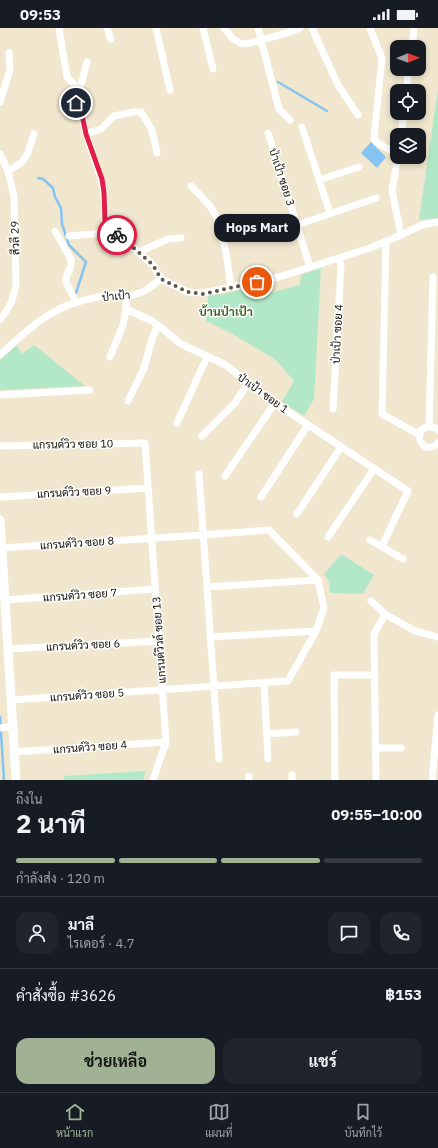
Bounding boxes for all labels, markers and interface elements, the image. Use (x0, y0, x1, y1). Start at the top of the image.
text: 09:53 (20, 5, 61, 24)
north arrow (390, 40, 426, 76)
map controls (390, 40, 426, 164)
button: locate (390, 84, 426, 120)
pin (59, 86, 93, 120)
icon: home (65, 92, 87, 114)
button: layers (390, 128, 426, 164)
street label: ป่าเป้า ซอย 3 (266, 146, 298, 208)
callout: Hops Mart (214, 214, 300, 242)
courier (97, 215, 137, 255)
text: Hops Mart (226, 219, 288, 236)
street label: สีวลี 29 (6, 221, 23, 255)
icon: bike (106, 224, 128, 246)
pin (240, 265, 274, 299)
icon: bag (246, 271, 268, 293)
street label: ป่าเป้า (101, 288, 131, 304)
street label: ป่าเป้า ซอย 4 (328, 303, 346, 364)
district label: บ้านป่าเป้า (199, 304, 253, 319)
street label: ป่าเป้า ซอย 1 (235, 370, 292, 416)
street label: แกรนด์วิว ซอย 10 (32, 435, 113, 452)
street label: แกรนด์วิว ซอย 9 (37, 482, 111, 501)
street label: แกรนด์วิว ซอย 8 (39, 532, 114, 553)
street label: แกรนด์วิว ซอย 7 (42, 584, 117, 605)
street label: แกรนด์วิวล์ ซอย 13 (148, 596, 169, 684)
street label: แกรนด์วิว ซอย 6 (46, 635, 120, 654)
street label: แกรนด์วิว ซอย 5 (49, 684, 124, 705)
street label: แกรนด์วิว ซอย 4 (52, 736, 128, 757)
text: ถึงใน (16, 791, 43, 808)
text: 09:55–10:00 (331, 805, 422, 824)
text: 2 นาที (16, 806, 86, 840)
text: กำลังส่ง · 120 m (16, 870, 105, 887)
button: person (16, 912, 58, 954)
button: chat (328, 912, 370, 954)
button: phone (380, 912, 422, 954)
text: มาลี (68, 915, 94, 934)
text: ไรเดอร์ · 4.7 (68, 935, 135, 952)
text: ฿153 (385, 985, 422, 1004)
text: คำสั่งซื้อ #3626 (16, 986, 116, 1005)
button: ช่วยเหลือ (16, 1038, 215, 1084)
button: แชร์ (223, 1038, 422, 1084)
tab: หน้าแรก (56, 1101, 93, 1140)
tab: แผนที่ (205, 1101, 233, 1140)
tab: บันทึกไว้ (344, 1101, 382, 1140)

